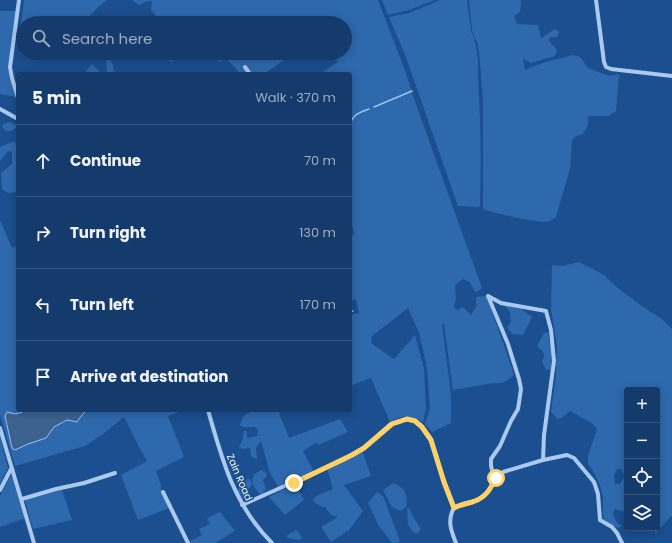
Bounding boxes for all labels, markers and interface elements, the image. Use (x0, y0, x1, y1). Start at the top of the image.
search box (16, 16, 352, 60)
icon: search (30, 27, 52, 49)
text: Search here (62, 28, 152, 49)
text: 5 min (32, 86, 81, 110)
text: Walk · 370 m (255, 88, 336, 107)
icon: ahead (32, 150, 54, 172)
text: Continue (70, 150, 141, 171)
text: 70 m (304, 151, 336, 170)
icon: right (32, 222, 54, 244)
text: Turn right (70, 222, 146, 243)
text: 130 m (299, 223, 336, 242)
icon: left (32, 294, 54, 316)
text: Turn left (70, 294, 134, 315)
text: 170 m (300, 295, 336, 314)
icon: arrive (32, 366, 54, 388)
text: Arrive at destination (70, 366, 228, 387)
map controls (624, 387, 660, 531)
button: + (624, 387, 660, 423)
button: − (624, 423, 660, 459)
street label: Zain Road (223, 451, 256, 503)
button: locate (624, 459, 660, 495)
route start (487, 469, 505, 487)
route end (285, 474, 303, 492)
button: layers (624, 495, 660, 531)

